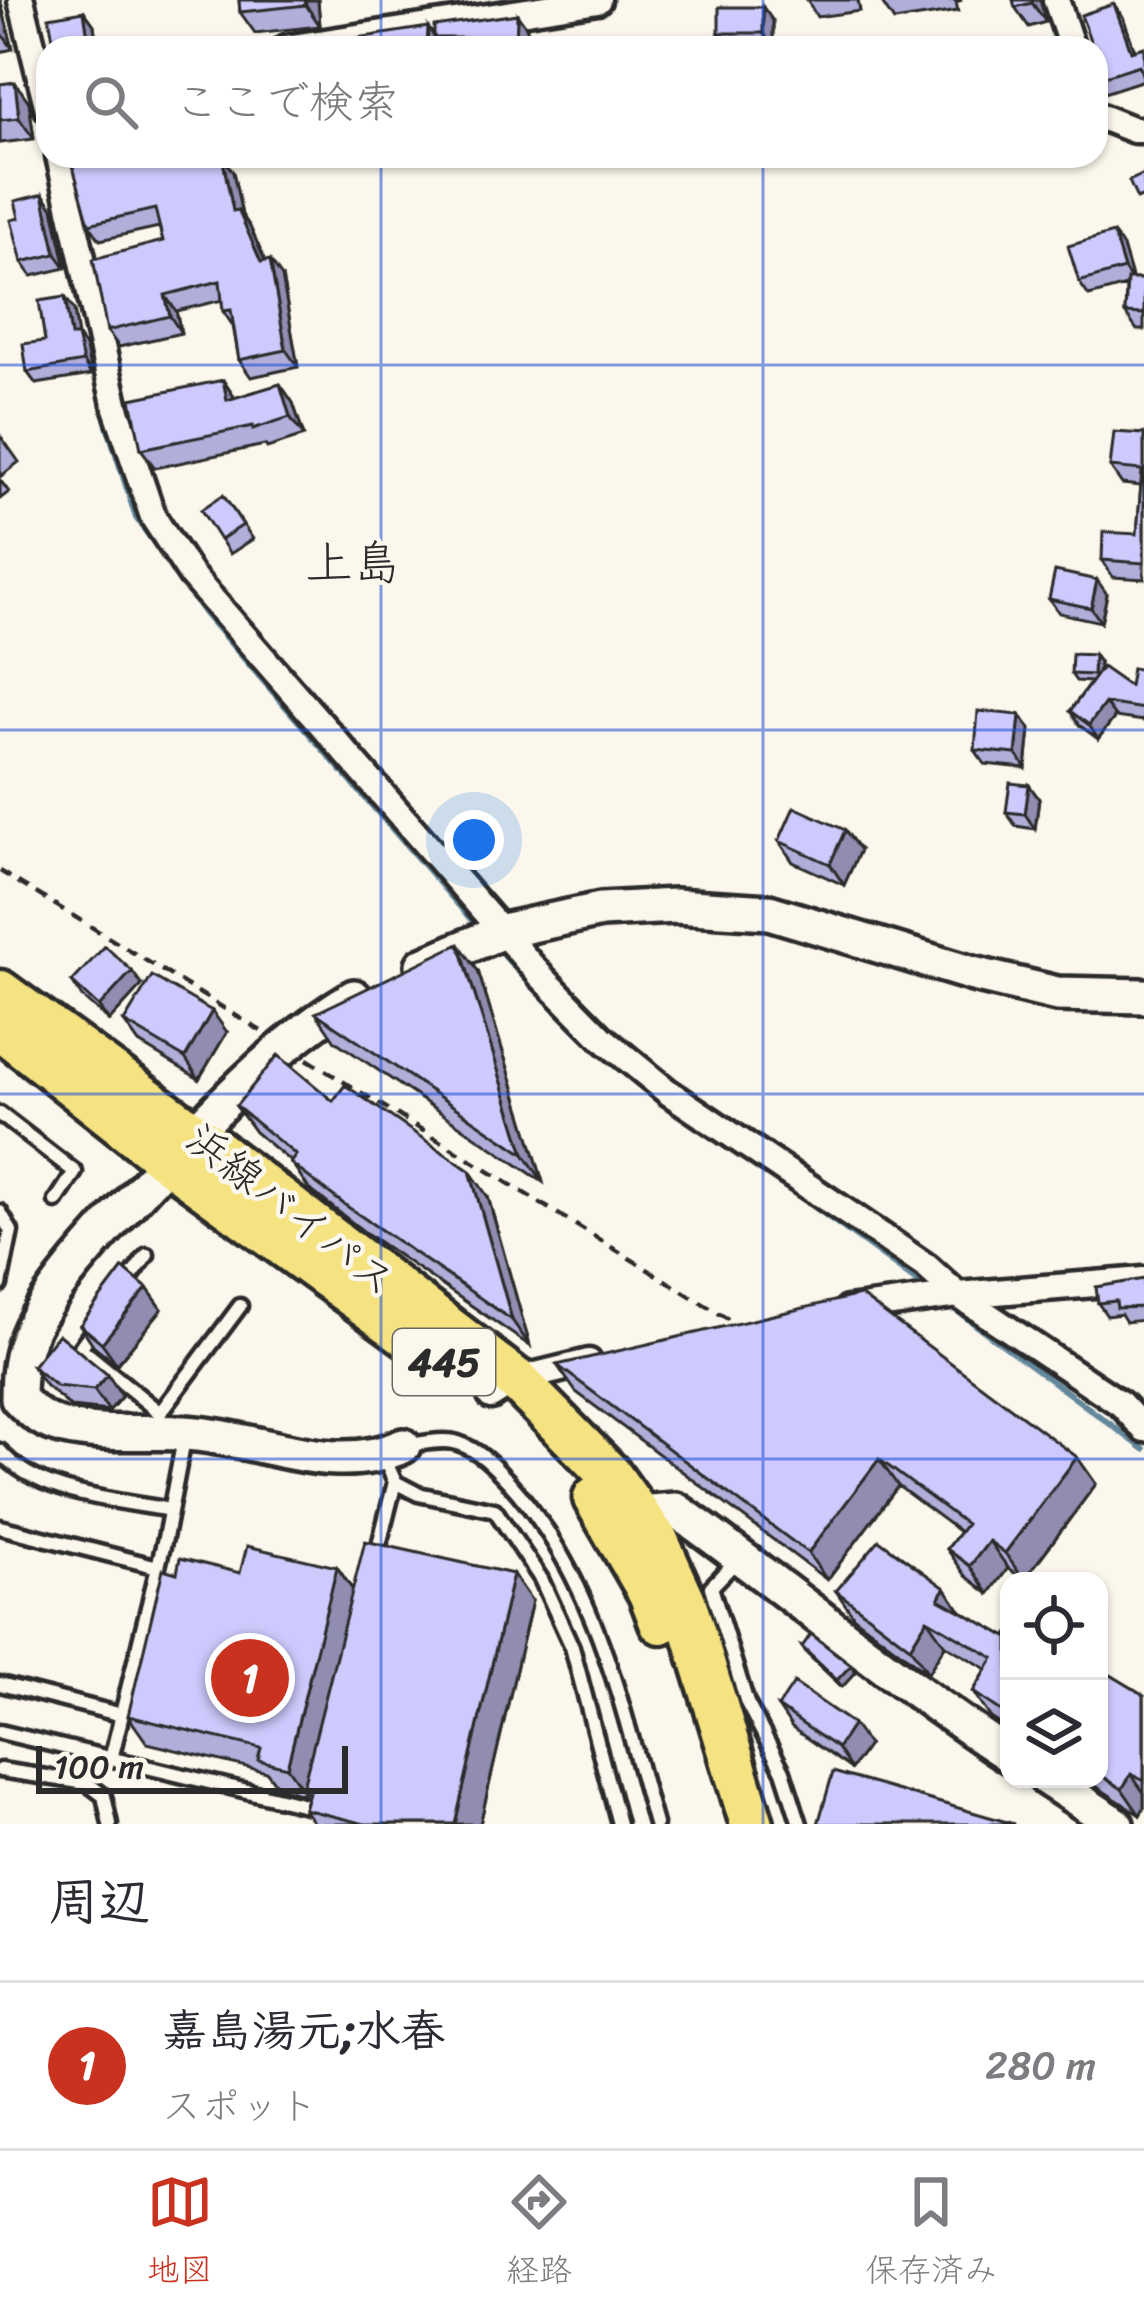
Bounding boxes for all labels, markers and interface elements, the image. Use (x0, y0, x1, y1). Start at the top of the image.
search box (36, 36, 1108, 168)
text: ここで検索 (174, 62, 399, 142)
icon: search (78, 69, 144, 135)
district label: 上島 (305, 520, 401, 605)
your location (444, 810, 504, 870)
street label: 浜線バイパス (169, 1104, 413, 1316)
road number: 445 (393, 1329, 495, 1395)
map controls (1000, 1572, 1108, 1788)
button: locate (1000, 1572, 1108, 1680)
pin: 1 (211, 1633, 289, 1723)
button: layers (1000, 1680, 1108, 1788)
text: 100 m (54, 1738, 144, 1796)
scale bar (36, 1740, 348, 1793)
text: 周辺 (48, 1857, 150, 1947)
text: 嘉島湯元;水春 (162, 1991, 446, 2071)
text: 1 (79, 2031, 95, 2100)
text: 280 m (985, 2031, 1096, 2100)
text: スポット (162, 2071, 318, 2140)
tab: 地図 (147, 2169, 213, 2299)
tab: 経路 (506, 2169, 572, 2299)
tab: 保存済み (865, 2169, 997, 2299)

